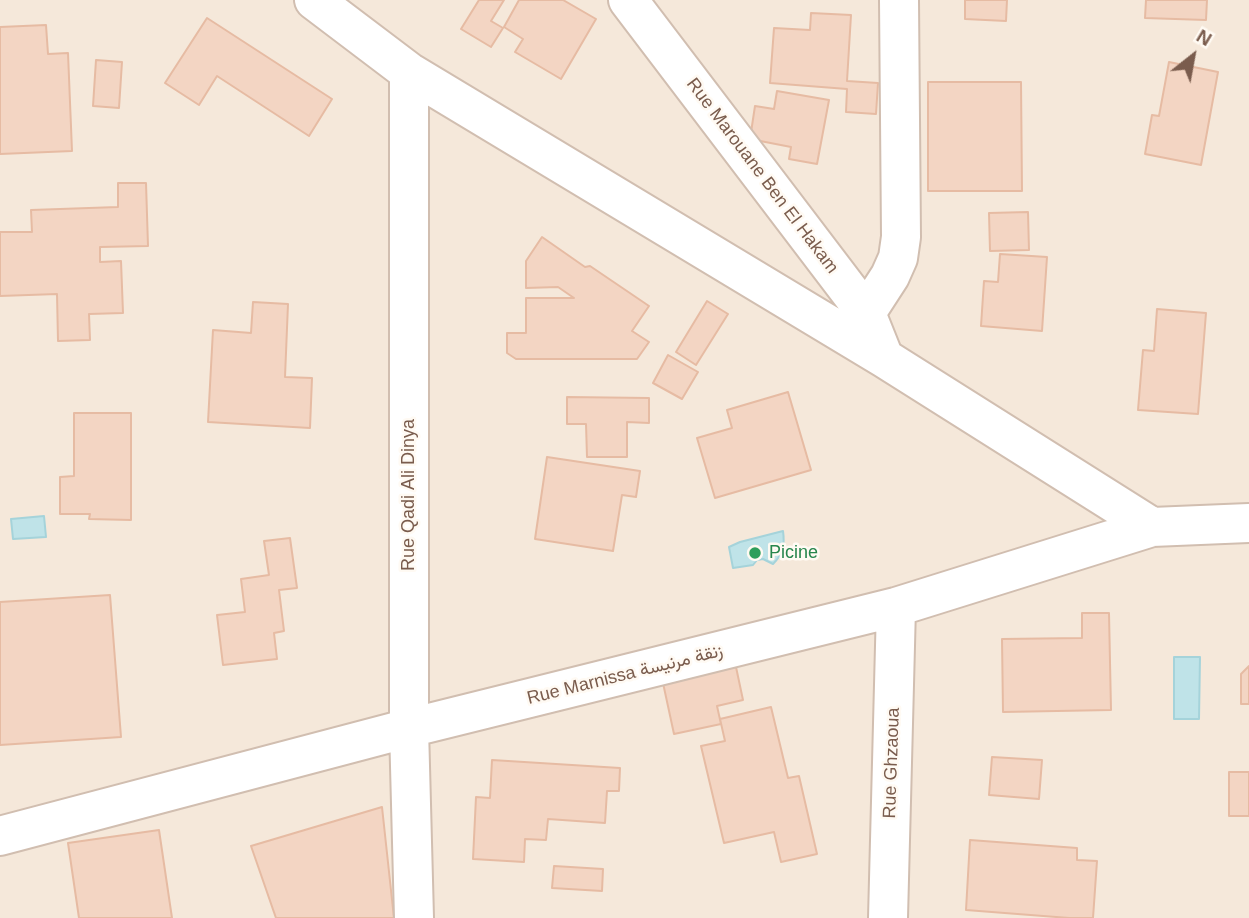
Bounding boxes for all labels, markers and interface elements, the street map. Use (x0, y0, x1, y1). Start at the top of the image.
north arrow (1158, 21, 1228, 91)
text: N (1193, 25, 1215, 50)
street label: Rue Marouane Ben El Hakam (681, 74, 843, 278)
street label: Rue Qadi Ali Dinya (398, 419, 420, 571)
place label: Picine (769, 542, 818, 564)
marker: Picine (747, 545, 763, 561)
street label: Rue Marnissa زنقة مرنيسة (525, 640, 725, 710)
street label: Rue Ghzaoua (879, 707, 905, 819)

